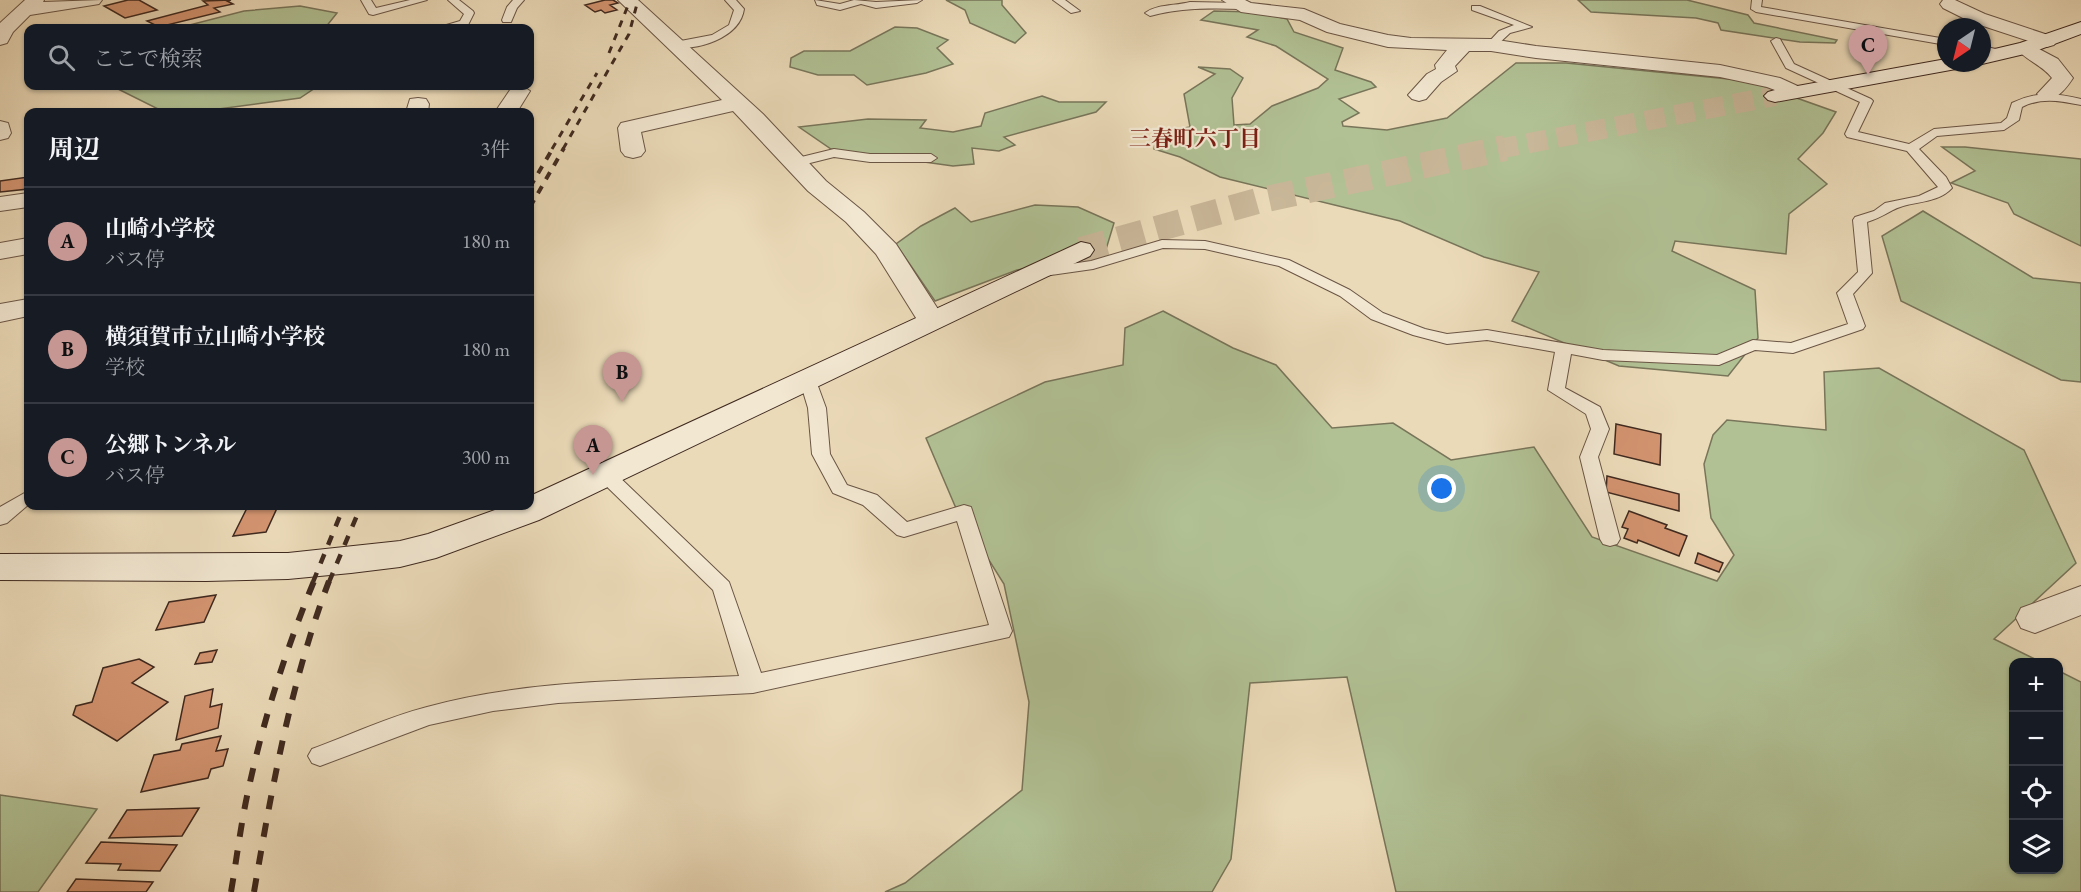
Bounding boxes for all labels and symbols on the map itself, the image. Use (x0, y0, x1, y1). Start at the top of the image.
north arrow (1937, 18, 1991, 72)
pin: C (1848, 26, 1888, 75)
district label: 三春町六丁目 (1129, 124, 1261, 153)
pin: B (602, 352, 642, 402)
pin: A (574, 426, 612, 475)
your location (1427, 474, 1456, 503)

